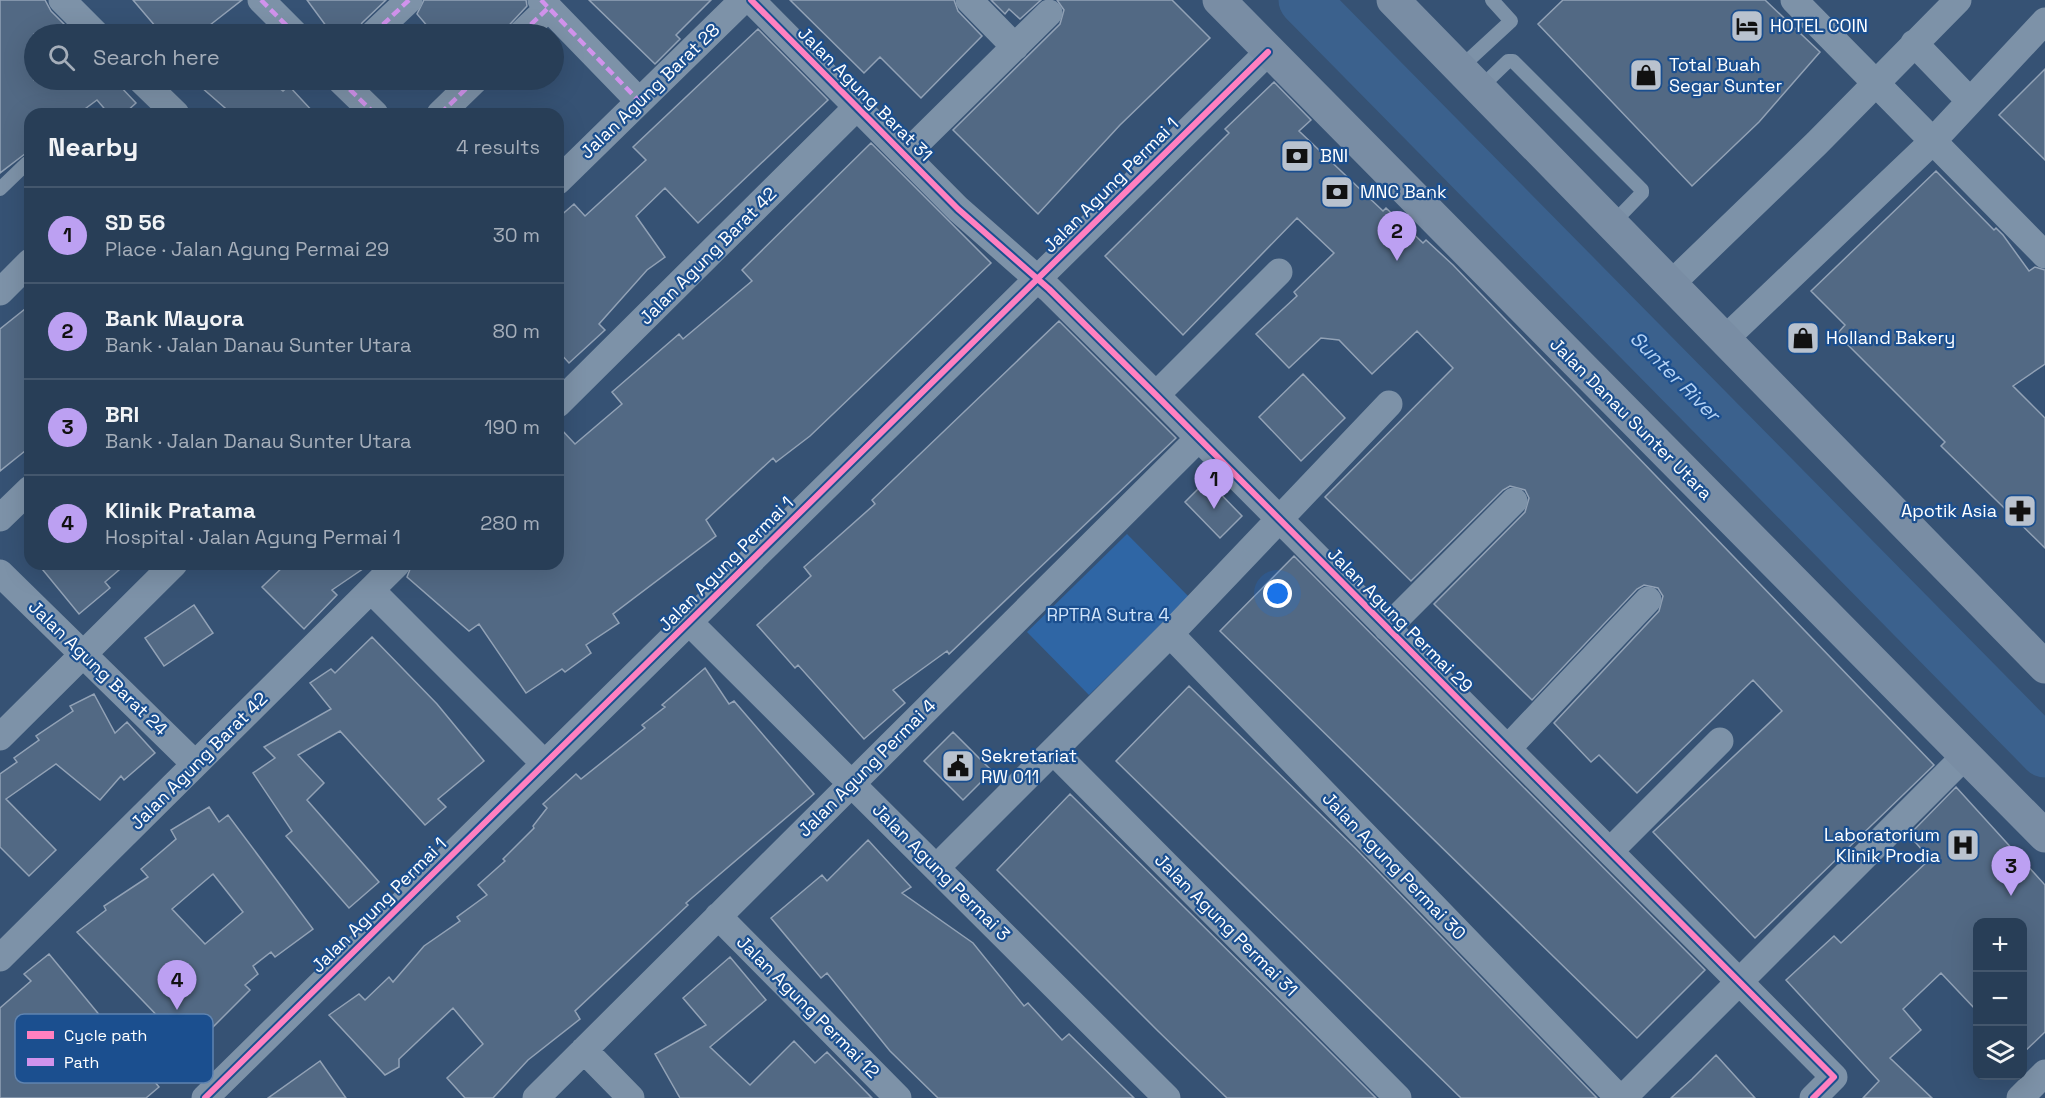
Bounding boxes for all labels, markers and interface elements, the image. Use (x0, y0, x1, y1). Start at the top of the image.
hotel icon: HOTEL COIN (1729, 8, 1765, 44)
place label: HOTEL COIN (1770, 14, 1868, 37)
street label: Jalan Agung Barat 28 (575, 18, 724, 163)
street label: Jalan Agung Barat 31 (793, 21, 938, 166)
search box (24, 24, 564, 90)
icon: search (45, 41, 78, 74)
text: Search here (93, 43, 220, 71)
place label: Total Buah Segar Sunter (1669, 53, 1782, 97)
shop icon: Total Buah Segar Sunter (1628, 57, 1664, 93)
street label: Jalan Agung Permai 1 (1038, 112, 1183, 257)
text: Nearby (48, 130, 138, 164)
text: 4 results (456, 134, 540, 160)
bank icon: BNI (1279, 138, 1315, 174)
place label: BNI (1320, 144, 1348, 167)
bank icon: MNC Bank (1319, 174, 1355, 210)
place label: MNC Bank (1360, 180, 1447, 203)
street label: Jalan Agung Barat 42 (634, 182, 781, 329)
text: SD 56 (105, 208, 165, 236)
pin: 2 (1378, 212, 1416, 261)
text: 1 (63, 222, 72, 248)
text: 30 m (493, 222, 540, 248)
text: Place · Jalan Agung Permai 29 (105, 236, 389, 262)
text: Bank Mayora (105, 304, 244, 332)
text: 2 (62, 318, 73, 344)
text: 80 m (492, 318, 540, 344)
shop icon: Holland Bakery (1785, 320, 1821, 356)
water label: Sunter River (1624, 325, 1727, 428)
place label: Holland Bakery (1826, 326, 1955, 349)
text: Bank · Jalan Danau Sunter Utara (105, 332, 412, 358)
street label: Jalan Danau Sunter Utara (1545, 333, 1717, 505)
text: BRI (105, 400, 139, 428)
text: 3 (61, 414, 74, 440)
text: 190 m (484, 414, 540, 440)
text: Bank · Jalan Danau Sunter Utara (105, 428, 412, 454)
pin: 1 (1194, 460, 1234, 509)
street label: Jalan Agung Permai 1 (653, 491, 798, 636)
pharmacy icon: Apotik Asia (2002, 493, 2038, 529)
text: Klinik Pratama (105, 496, 256, 524)
place label: Apotik Asia (1901, 499, 1997, 522)
text: 4 (61, 510, 74, 536)
text: 280 m (480, 510, 540, 536)
text: Hospital · Jalan Agung Permai 1 (105, 524, 401, 550)
street label: Jalan Agung Permai 29 (1323, 542, 1478, 697)
your location (1263, 579, 1292, 608)
street label: Jalan Agung Barat 24 (24, 595, 173, 740)
park label: RPTRA Sutra 4 (1047, 603, 1169, 626)
street label: Jalan Agung Barat 42 (125, 687, 272, 834)
street label: Jalan Agung Permai 4 (793, 694, 941, 842)
place label: Sekretariat RW 011 (981, 744, 1077, 788)
public building icon: Sekretariat RW 011 (940, 748, 976, 784)
street label: Jalan Agung Permai 30 (1318, 787, 1471, 945)
street label: Jalan Agung Permai 3 (868, 798, 1015, 945)
place label: Laboratorium Klinik Prodia (1824, 823, 1940, 867)
hospital icon: Laboratorium Klinik Prodia (1945, 827, 1981, 863)
street label: Jalan Agung Permai 1 (306, 832, 451, 977)
pin: 3 (1992, 846, 2030, 896)
street label: Jalan Agung Permai 31 (1150, 848, 1303, 1001)
map controls (1973, 918, 2027, 1080)
button: + (1973, 918, 2027, 972)
street label: Jalan Agung Permai 12 (732, 930, 885, 1083)
pin: 4 (158, 960, 196, 1010)
button: − (1973, 972, 2027, 1026)
legend (15, 1014, 213, 1083)
text: Cycle path (64, 1025, 147, 1046)
button: layers (1973, 1026, 2027, 1080)
text: Path (64, 1052, 99, 1073)

